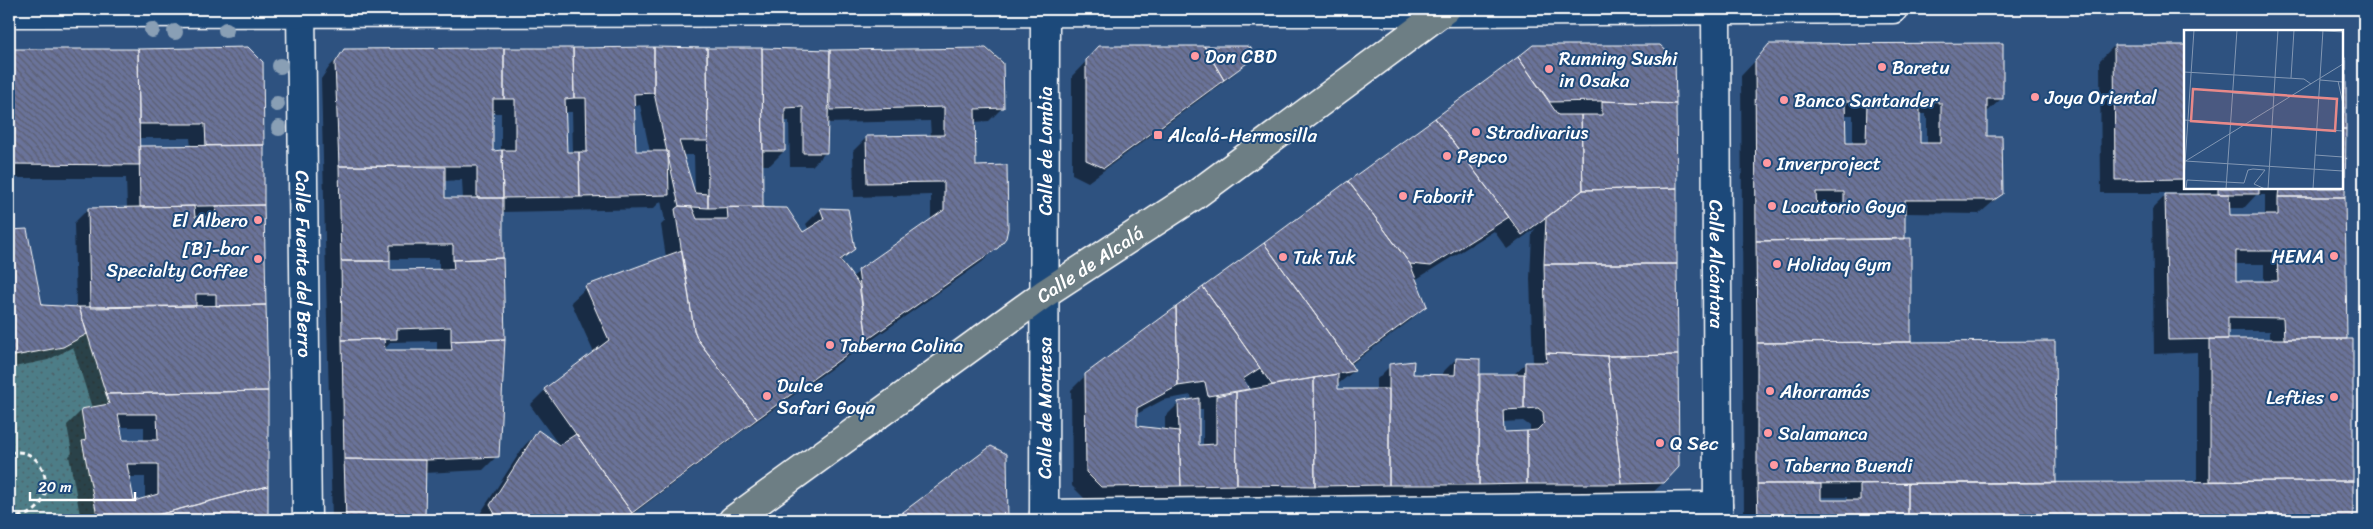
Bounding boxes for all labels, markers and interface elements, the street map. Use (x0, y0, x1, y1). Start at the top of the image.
inset map (2184, 30, 2343, 189)
place label: Don CBD (1205, 40, 1277, 73)
place label: Running Sushi in Osaka (1559, 42, 1678, 97)
marker: Don CBD (1189, 50, 1201, 62)
place label: Baretu (1892, 51, 1950, 84)
marker: Baretu (1876, 61, 1888, 73)
marker: Running Sushi in Osaka (1543, 63, 1555, 75)
place label: Joya Oriental (2044, 81, 2157, 114)
place label: Banco Santander (1794, 84, 1938, 117)
street label: Calle de Lombia (1029, 86, 1062, 216)
marker: Joya Oriental (2029, 91, 2041, 103)
marker: Banco Santander (1778, 94, 1790, 106)
place label: Stradivarius (1486, 116, 1588, 149)
place label: Alcalá-Hermosilla (1167, 119, 1318, 152)
marker: Stradivarius (1470, 126, 1482, 138)
marker: Alcalá-Hermosilla (1152, 129, 1164, 141)
place label: Pepco (1457, 140, 1508, 173)
place label: Inverproject (1776, 147, 1881, 180)
marker: Pepco (1441, 150, 1453, 162)
marker: Inverproject (1761, 157, 1773, 169)
street label: Calle Fuente del Berro (286, 170, 321, 358)
place label: Faborit (1413, 180, 1475, 213)
marker: Faborit (1397, 190, 1409, 202)
place label: Locutorio Goya (1782, 190, 1907, 223)
street label: Calle Alcántara (1700, 200, 1733, 329)
marker: Locutorio Goya (1766, 200, 1778, 212)
place label: El Albero (172, 204, 248, 237)
marker: El Albero (252, 214, 264, 226)
street label: Calle de Alcalá (1029, 217, 1151, 312)
place label: [B]-bar Specialty Coffee (106, 232, 249, 287)
place label: HEMA (2271, 240, 2324, 273)
place label: Tuk Tuk (1293, 241, 1356, 274)
place label: Holiday Gym (1787, 248, 1891, 281)
marker: HEMA (2328, 250, 2340, 262)
marker: Tuk Tuk (1277, 251, 1289, 263)
marker: [B]-bar Specialty Coffee (252, 253, 264, 265)
marker: Holiday Gym (1771, 258, 1783, 270)
place label: Taberna Colina (840, 329, 964, 362)
street label: Calle de Montesa (1028, 337, 1061, 479)
marker: Taberna Colina (824, 339, 836, 351)
place label: Dulce Safari Goya (777, 369, 876, 424)
place label: Ahorramás (1779, 375, 1870, 408)
place label: Lefties (2266, 381, 2324, 414)
marker: Ahorramás (1764, 385, 1776, 397)
marker: Dulce Safari Goya (761, 390, 773, 402)
marker: Lefties (2328, 391, 2340, 403)
place label: Salamanca (1778, 417, 1868, 450)
place label: Q Sec (1670, 427, 1719, 460)
marker: Salamanca (1762, 427, 1774, 439)
marker: Q Sec (1654, 437, 1666, 449)
place label: Taberna Buendi (1784, 449, 1913, 482)
marker: Taberna Buendi (1768, 459, 1780, 471)
scale bar (30, 469, 135, 501)
text: 20 m (38, 474, 72, 500)

